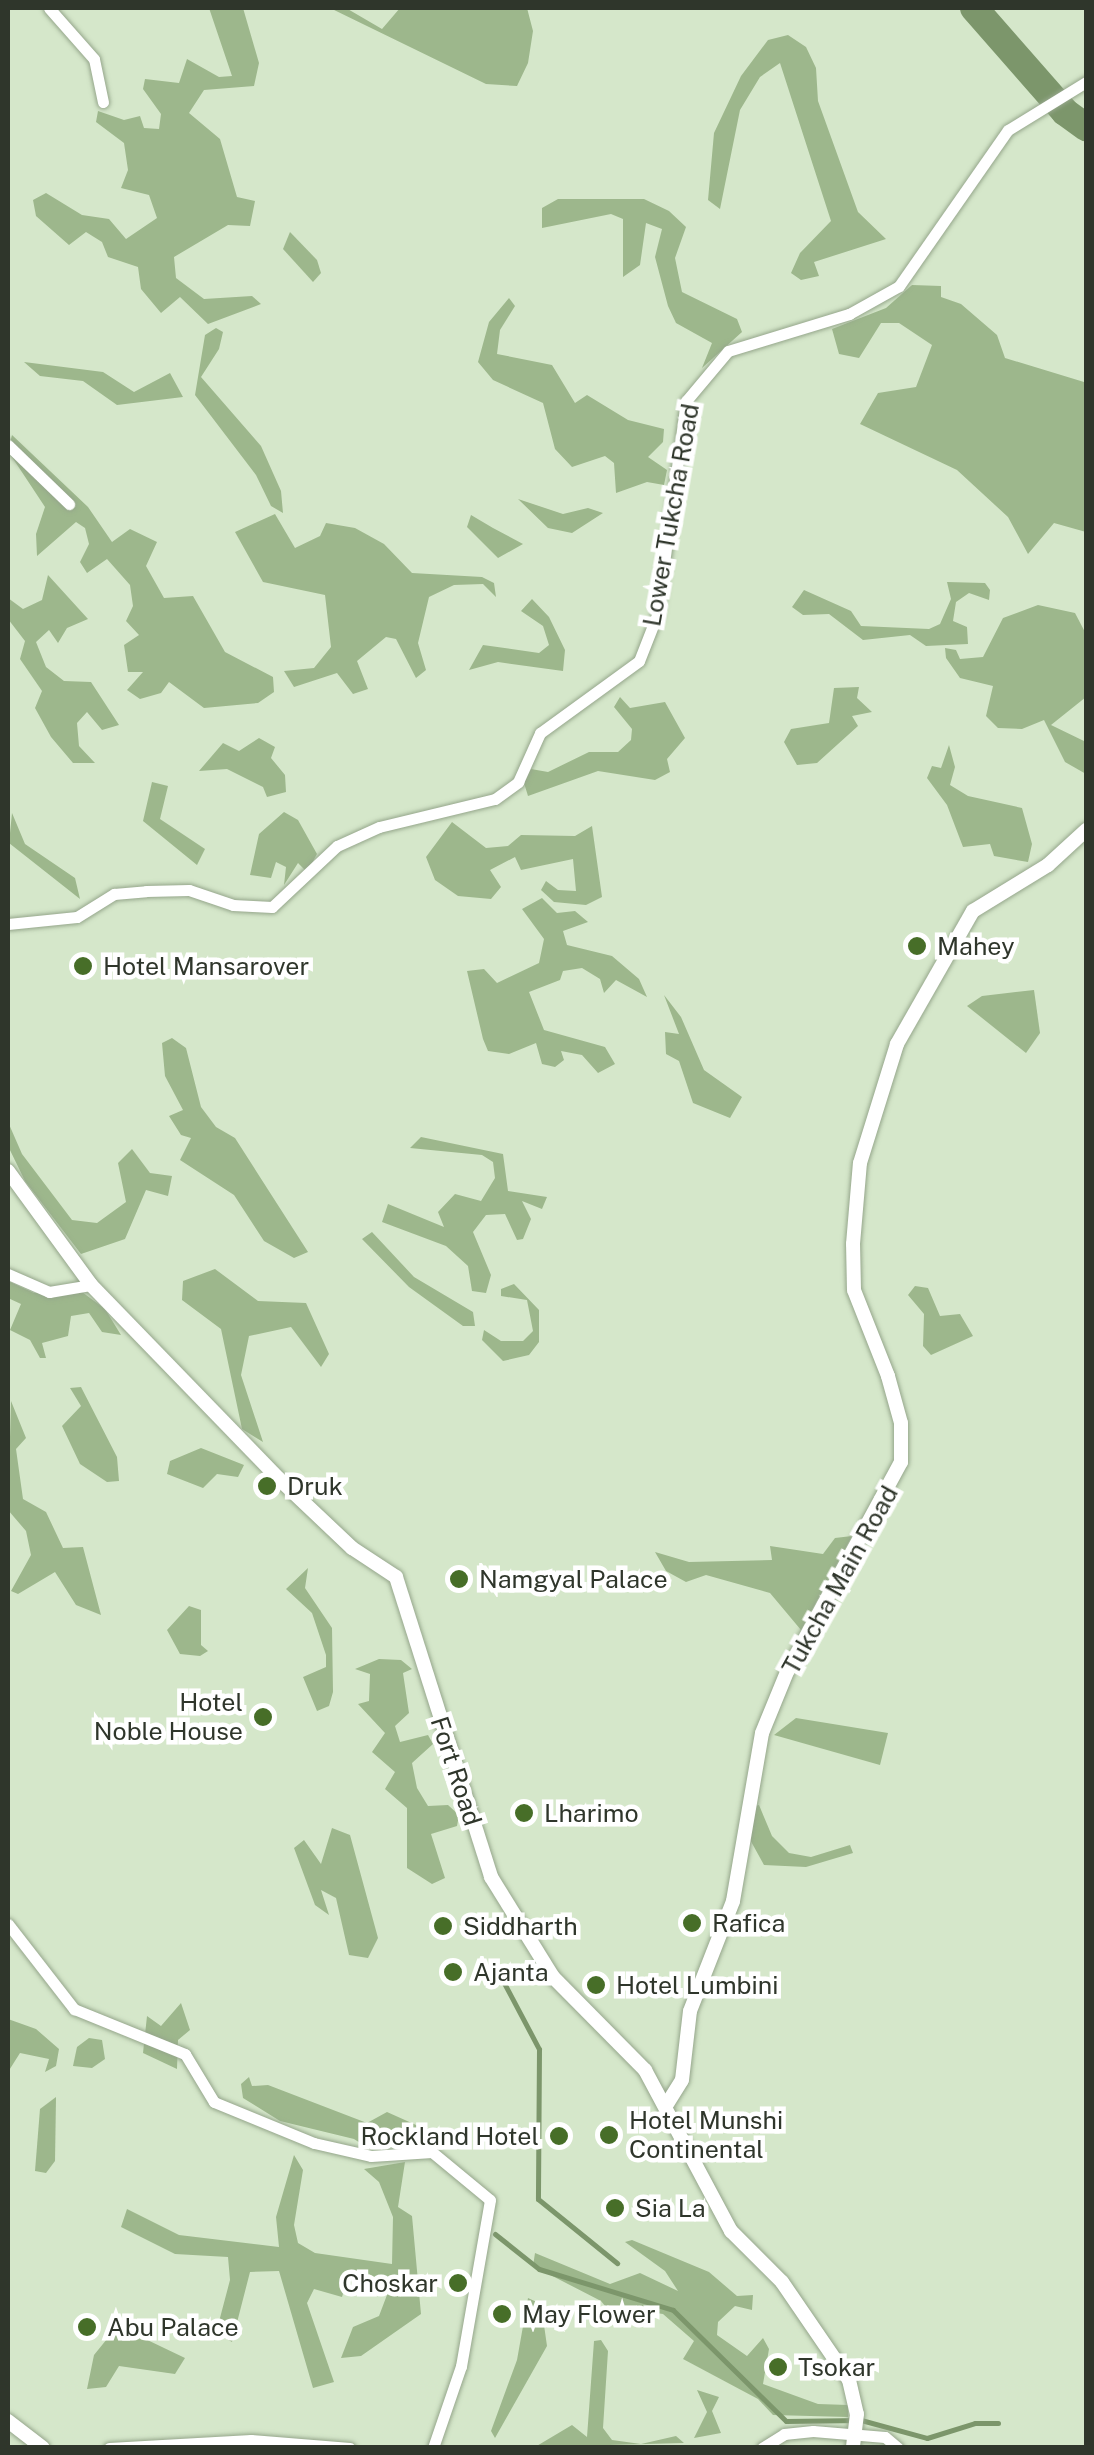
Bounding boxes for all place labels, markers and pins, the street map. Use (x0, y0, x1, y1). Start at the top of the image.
place label: Mahey (937, 931, 1015, 961)
marker: Mahey (906, 935, 928, 957)
place label: Hotel Mansarover (103, 951, 309, 981)
marker: Hotel Mansarover (72, 955, 94, 977)
place label: Druk (287, 1471, 343, 1501)
marker: Druk (256, 1475, 278, 1497)
place label: Namgyal Palace (479, 1564, 668, 1594)
marker: Namgyal Palace (448, 1568, 470, 1590)
place label: Hotel Noble House (94, 1688, 243, 1747)
marker: Hotel Noble House (252, 1706, 274, 1728)
place label: Lharimo (544, 1798, 639, 1828)
marker: Lharimo (513, 1802, 535, 1824)
place label: Rafica (712, 1908, 785, 1938)
place label: Siddharth (463, 1911, 578, 1941)
marker: Rafica (681, 1912, 703, 1934)
marker: Siddharth (432, 1915, 454, 1937)
place label: Ajanta (473, 1957, 548, 1987)
marker: Ajanta (442, 1961, 464, 1983)
place label: Hotel Lumbini (616, 1970, 778, 2000)
marker: Hotel Lumbini (585, 1974, 607, 1996)
place label: Hotel Munshi Continental (629, 2106, 783, 2165)
place label: Rockland Hotel (361, 2121, 539, 2151)
marker: Hotel Munshi Continental (598, 2124, 620, 2146)
marker: Rockland Hotel (548, 2125, 570, 2147)
place label: Sia La (635, 2193, 706, 2223)
marker: Sia La (604, 2197, 626, 2219)
place label: Choskar (342, 2268, 438, 2298)
marker: Choskar (447, 2272, 469, 2294)
place label: May Flower (522, 2299, 656, 2329)
marker: May Flower (491, 2303, 513, 2325)
place label: Abu Palace (107, 2312, 239, 2342)
marker: Abu Palace (76, 2316, 98, 2338)
place label: Tsokar (798, 2352, 875, 2382)
marker: Tsokar (767, 2356, 789, 2378)

